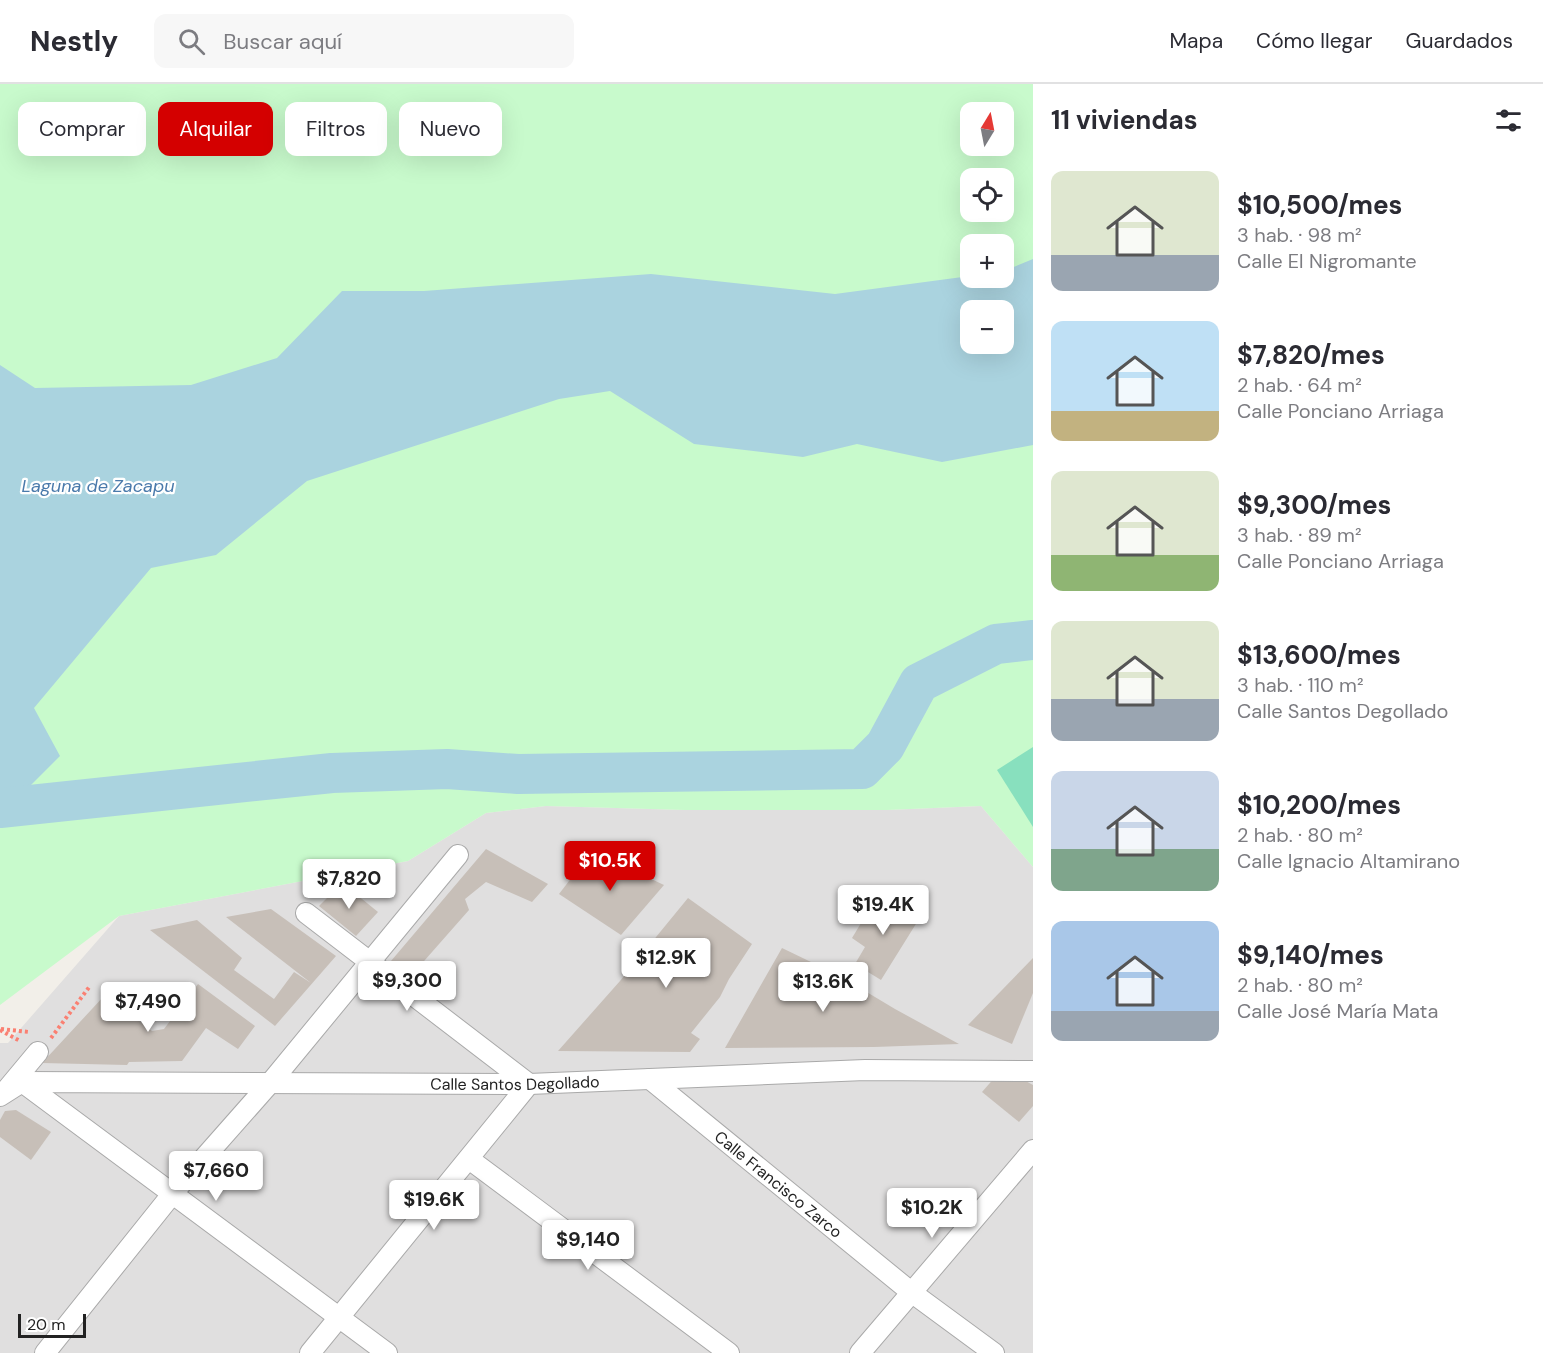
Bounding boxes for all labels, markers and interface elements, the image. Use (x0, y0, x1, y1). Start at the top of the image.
search box (154, 14, 574, 68)
text: Nestly (30, 23, 118, 60)
icon: search (175, 25, 208, 58)
text: Buscar aquí (223, 27, 342, 56)
text: Mapa (1169, 27, 1223, 55)
text: Cómo llegar (1256, 27, 1373, 55)
text: Guardados (1406, 27, 1513, 55)
chip: Comprar (18, 102, 146, 156)
chip: Alquilar (158, 102, 273, 156)
chip: Filtros (285, 102, 387, 156)
chip: Nuevo (399, 102, 502, 156)
north arrow (960, 102, 1014, 156)
map controls (960, 102, 1014, 354)
text: 11 viviendas (1051, 103, 1197, 137)
icon: filters (1492, 104, 1525, 137)
button: locate (960, 168, 1014, 222)
text: $10,500/mes (1237, 188, 1402, 222)
icon: home (1099, 195, 1171, 267)
text: 3 hab. · 98 m² (1237, 222, 1362, 248)
button: + (960, 234, 1014, 288)
text: Calle El Nigromante (1237, 248, 1417, 274)
button: − (960, 300, 1014, 354)
text: $7,820/mes (1237, 338, 1385, 372)
icon: home (1099, 345, 1171, 417)
text: 2 hab. · 64 m² (1237, 372, 1362, 398)
text: Calle Ponciano Arriaga (1237, 398, 1444, 424)
water label: Laguna de Zacapu (21, 474, 175, 498)
text: $9,300/mes (1237, 488, 1391, 522)
icon: home (1099, 495, 1171, 567)
text: 3 hab. · 89 m² (1237, 522, 1361, 548)
text: Calle Ponciano Arriaga (1237, 548, 1444, 574)
text: $13,600/mes (1237, 638, 1401, 672)
icon: home (1099, 645, 1171, 717)
text: 3 hab. · 110 m² (1237, 672, 1364, 698)
text: Calle Santos Degollado (1237, 698, 1448, 724)
text: $10,200/mes (1237, 788, 1401, 822)
icon: home (1099, 795, 1171, 867)
text: 2 hab. · 80 m² (1237, 822, 1363, 848)
pin: $10.5K (561, 841, 659, 892)
text: $10.5K (578, 847, 642, 873)
text: Calle Ignacio Altamirano (1237, 848, 1460, 874)
pin: $7,820 (300, 859, 398, 910)
text: $7,820 (317, 865, 381, 891)
pin: $19.4K (834, 885, 932, 936)
text: $19.4K (852, 891, 914, 917)
pin: $12.9K (617, 938, 715, 989)
text: $9,140/mes (1237, 938, 1384, 972)
text: $12.9K (635, 944, 697, 970)
icon: home (1099, 945, 1171, 1017)
pin: $9,300 (358, 961, 456, 1012)
pin: $13.6K (774, 962, 872, 1013)
text: $9,300 (372, 967, 442, 993)
text: $13.6K (792, 968, 854, 994)
text: 2 hab. · 80 m² (1237, 972, 1363, 998)
pin: $7,490 (99, 982, 197, 1033)
text: $7,490 (115, 988, 181, 1014)
text: Calle José María Mata (1237, 998, 1438, 1024)
street label: Calle Santos Degollado (430, 1071, 600, 1095)
street label: Calle Francisco Zarco (710, 1126, 847, 1242)
pin: $7,660 (167, 1151, 265, 1202)
text: $7,660 (183, 1157, 249, 1183)
pin: $19.6K (385, 1180, 483, 1231)
text: $19.6K (403, 1186, 465, 1212)
pin: $10.2K (883, 1188, 981, 1239)
text: $10.2K (901, 1194, 963, 1220)
pin: $9,140 (539, 1220, 637, 1271)
text: $9,140 (556, 1226, 620, 1252)
scale bar (18, 1311, 86, 1338)
text: 20 m (27, 1314, 66, 1335)

